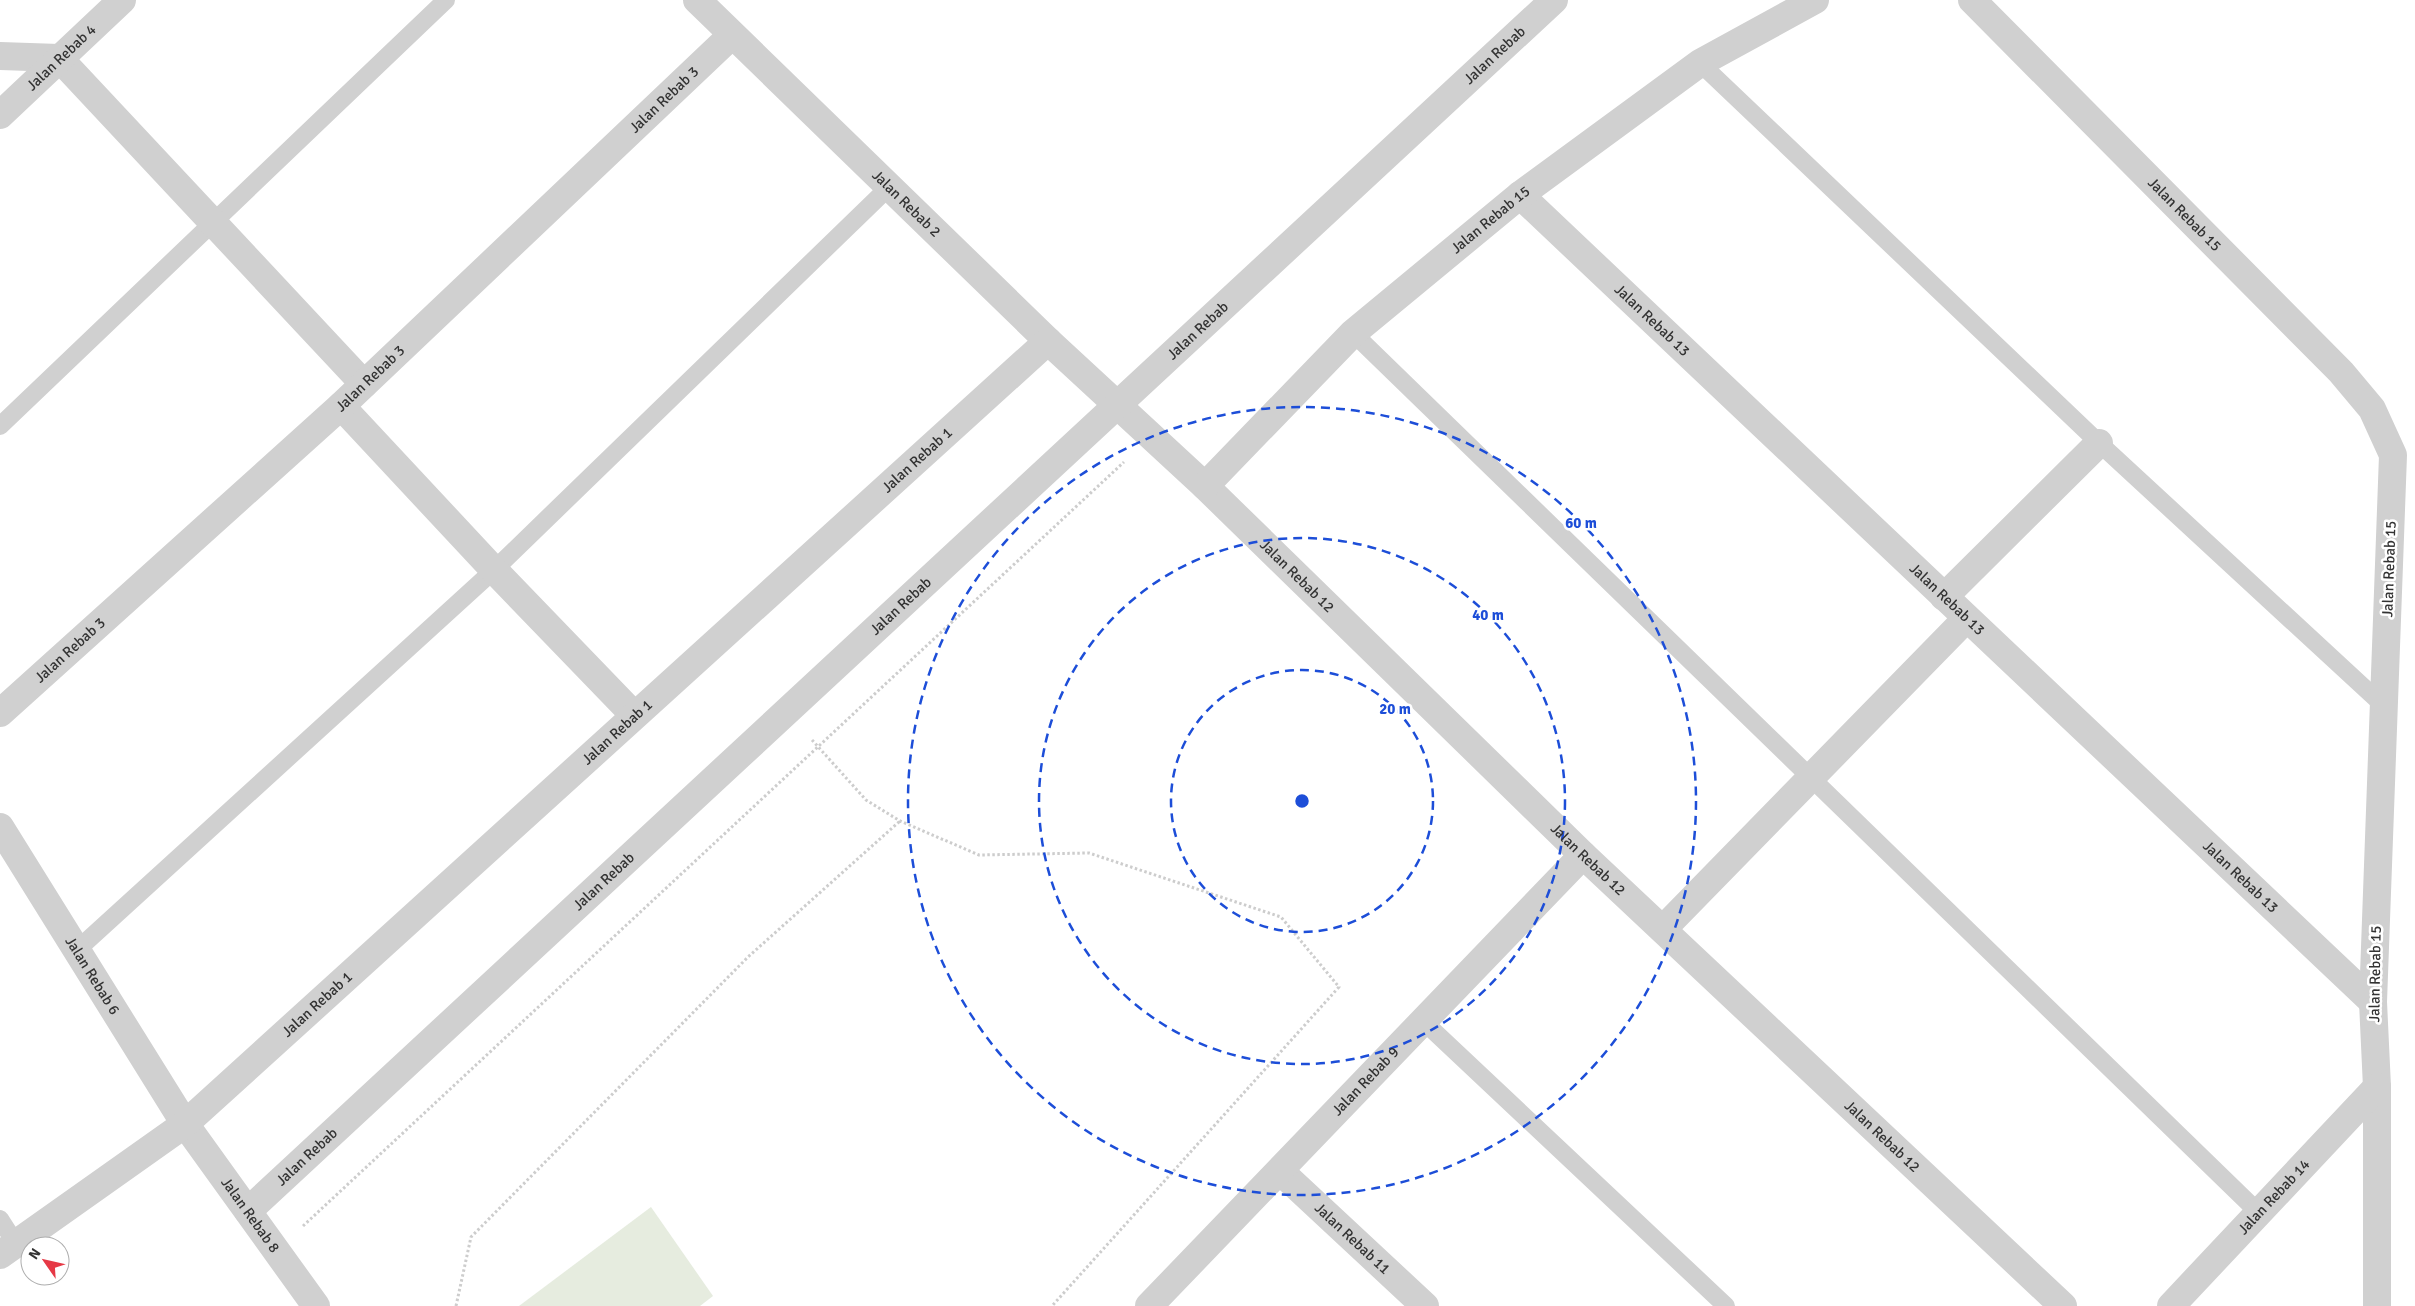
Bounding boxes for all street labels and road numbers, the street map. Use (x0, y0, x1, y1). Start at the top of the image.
street label: Jalan Rebab 4 (23, 20, 100, 94)
street label: Jalan Rebab (1460, 22, 1529, 88)
street label: Jalan Rebab 3 (626, 63, 702, 137)
street label: Jalan Rebab 2 (868, 166, 945, 241)
street label: Jalan Rebab 15 (2144, 174, 2225, 255)
street label: Jalan Rebab 15 (1447, 182, 1533, 257)
street label: Jalan Rebab 13 (1611, 280, 1694, 360)
street label: Jalan Rebab (1163, 298, 1232, 363)
street label: Jalan Rebab 3 (332, 341, 409, 415)
street label: Jalan Rebab 1 (878, 423, 956, 496)
street label: Jalan Rebab 15 (2378, 520, 2400, 618)
street label: Jalan Rebab 12 (1256, 536, 1338, 616)
street label: Jalan Rebab 13 (1906, 559, 1988, 639)
street label: Jalan Rebab (866, 573, 935, 639)
street label: Jalan Rebab 3 (31, 614, 109, 686)
street label: Jalan Rebab 1 (578, 696, 656, 769)
street label: Jalan Rebab 12 (1547, 819, 1629, 899)
street label: Jalan Rebab 13 (2199, 837, 2282, 917)
street label: Jalan Rebab (569, 848, 638, 914)
street label: Jalan Rebab 15 (2365, 925, 2385, 1023)
street label: Jalan Rebab 6 (61, 933, 124, 1018)
street label: Jalan Rebab 1 (278, 968, 356, 1041)
street label: Jalan Rebab 9 (1328, 1043, 1403, 1119)
street label: Jalan Rebab 12 (1841, 1097, 1924, 1176)
street label: Jalan Rebab (272, 1124, 341, 1189)
street label: Jalan Rebab 14 (2234, 1155, 2313, 1238)
street label: Jalan Rebab 8 (217, 1174, 284, 1256)
street label: Jalan Rebab 11 (1311, 1199, 1394, 1278)

